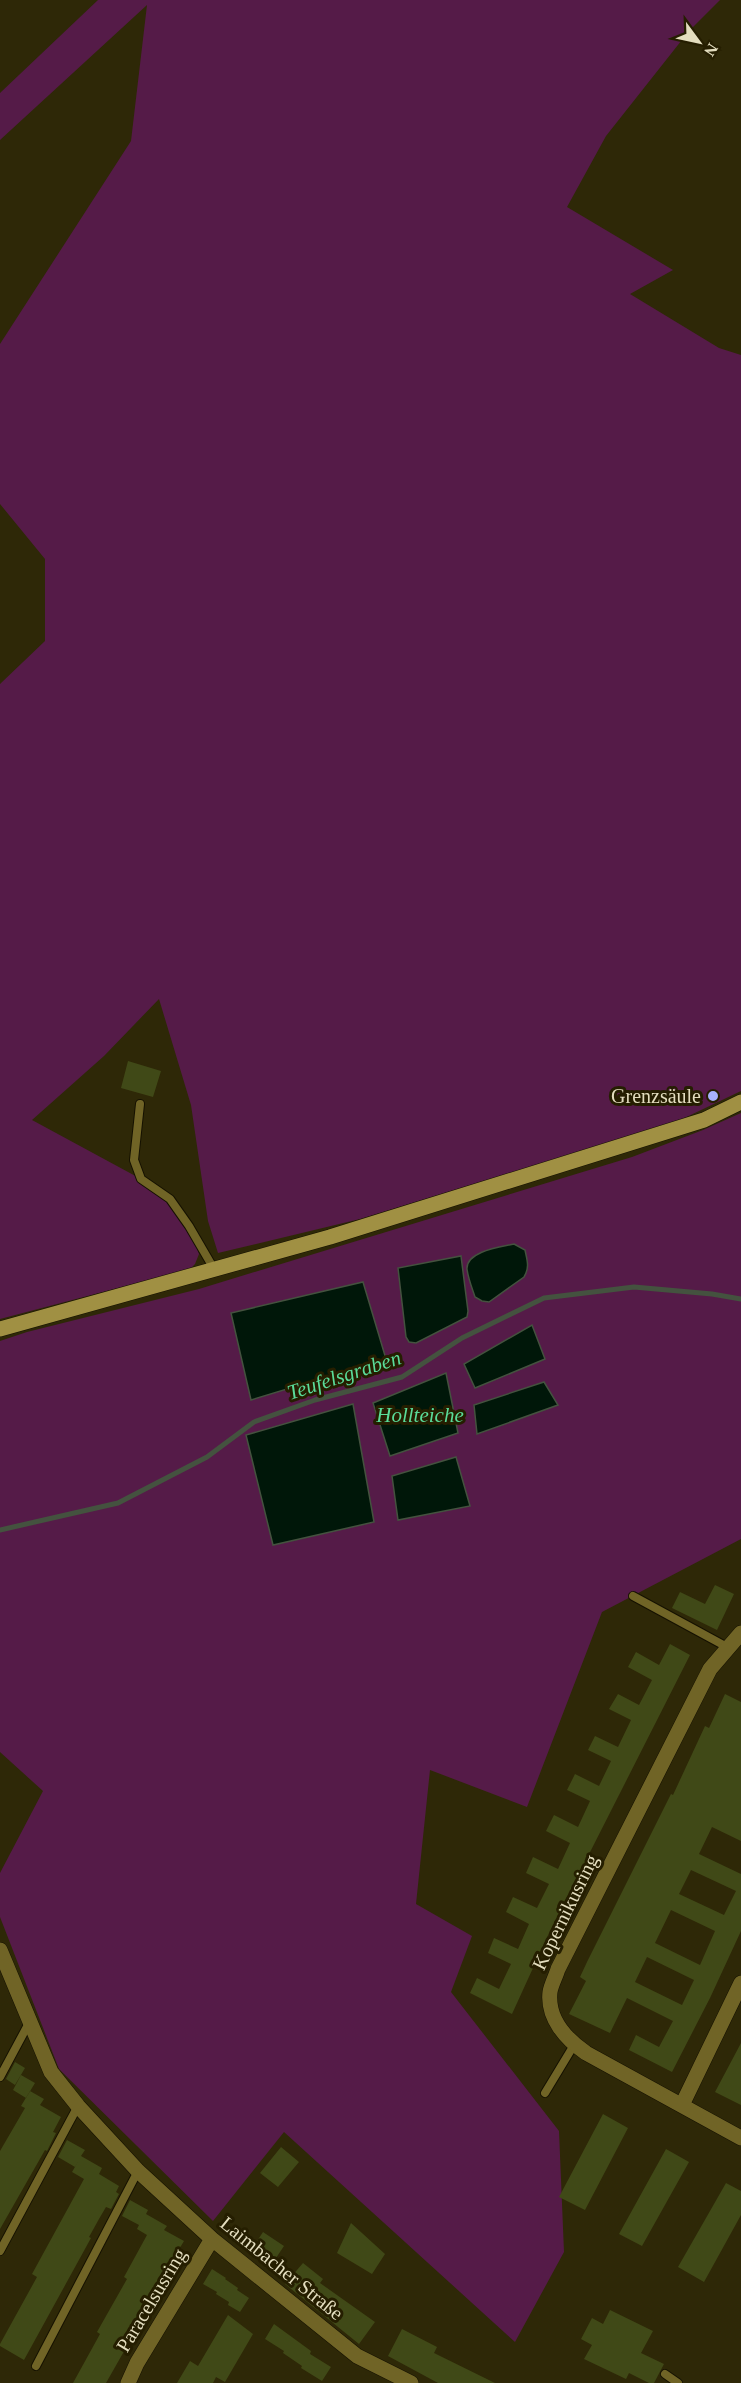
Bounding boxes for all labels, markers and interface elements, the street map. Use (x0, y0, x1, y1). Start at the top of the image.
north arrow (669, 12, 729, 72)
text: N (701, 40, 721, 60)
place label: Grenzsäule (611, 1085, 701, 1107)
marker: Grenzsäule (706, 1089, 720, 1103)
water label: Teufelsgraben (284, 1345, 404, 1405)
water label: Hollteiche (375, 1403, 464, 1427)
street label: Kopernikusring (528, 1851, 603, 1974)
street label: Laimbacher Straße (216, 2212, 348, 2324)
street label: Paracelsusring (112, 2244, 191, 2356)

